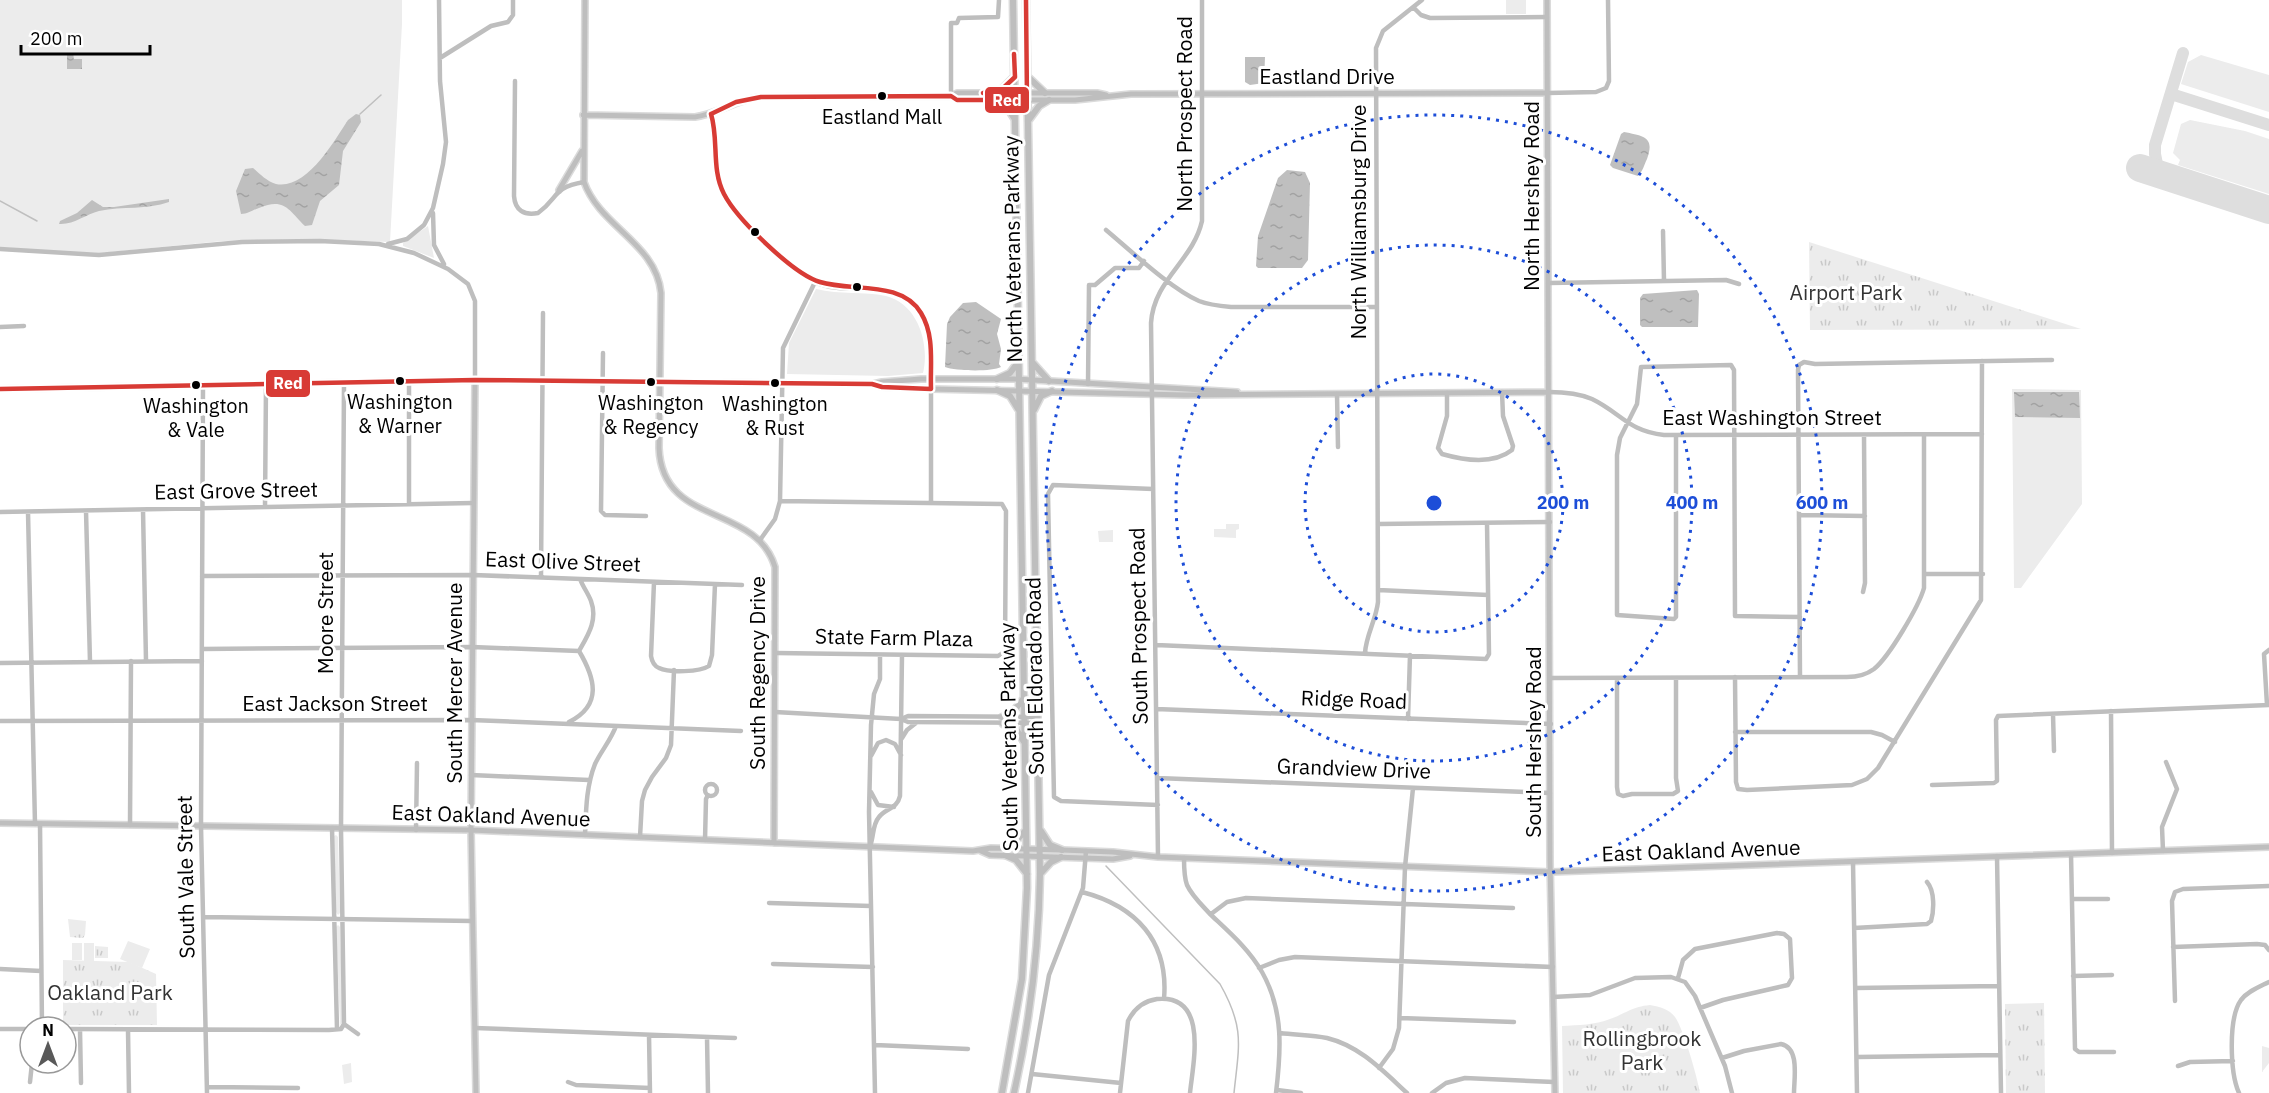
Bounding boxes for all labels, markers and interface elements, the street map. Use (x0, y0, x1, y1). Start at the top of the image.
street label: North Prospect Road (1170, 16, 1198, 212)
scale bar (21, 18, 150, 56)
text: 200 m (30, 27, 82, 50)
street label: Eastland Drive (1259, 62, 1395, 90)
line badge: Red (984, 86, 1030, 114)
marker: Eastland Mall (876, 90, 888, 102)
text: Red (992, 90, 1022, 110)
street label: North Hershey Road (1517, 101, 1545, 291)
place label: Eastland Mall (822, 103, 942, 130)
street label: North Williamsburg Drive (1344, 104, 1372, 340)
street label: North Veterans Parkway (996, 135, 1028, 363)
unlabelled marker (749, 226, 761, 238)
park label: Airport Park (1790, 278, 1902, 306)
unlabelled marker (851, 281, 863, 293)
line badge: Red (265, 369, 311, 398)
text: Red (273, 373, 303, 393)
marker: Washington & Warner (394, 375, 406, 387)
marker: Washington & Regency (645, 376, 657, 388)
marker: Washington & Rust (769, 377, 781, 389)
marker: Washington & Vale (190, 379, 202, 391)
place label: Washington & Warner (347, 388, 453, 439)
place label: Washington & Regency (598, 389, 704, 440)
place label: Washington & Rust (722, 390, 828, 441)
place label: Washington & Vale (143, 392, 249, 443)
street label: East Washington Street (1662, 403, 1882, 431)
street label: East Grove Street (154, 475, 318, 505)
text: 200 m (1537, 491, 1589, 514)
text: 400 m (1666, 491, 1718, 514)
text: 600 m (1796, 491, 1848, 514)
centre of rings (1424, 493, 1444, 513)
street label: South Prospect Road (1122, 527, 1154, 725)
street label: East Olive Street (485, 544, 641, 578)
street label: Moore Street (311, 552, 339, 674)
street label: South Regency Drive (743, 576, 771, 770)
street label: South Eldorado Road (1018, 577, 1050, 775)
street label: South Mercer Avenue (440, 582, 468, 784)
street label: State Farm Plaza (815, 622, 973, 652)
street label: South Veterans Parkway (992, 622, 1024, 852)
street label: South Hershey Road (1519, 646, 1547, 838)
street label: Ridge Road (1300, 683, 1408, 715)
street label: East Jackson Street (242, 689, 428, 717)
street label: Grandview Drive (1276, 751, 1432, 785)
street label: South Vale Street (170, 795, 200, 959)
street label: East Oakland Avenue (391, 798, 591, 832)
street label: East Oakland Avenue (1601, 833, 1801, 867)
park label: Oakland Park (47, 978, 173, 1006)
north arrow (18, 1015, 78, 1075)
text: N (42, 1020, 54, 1040)
park label: Rollingbrook Park (1583, 1024, 1701, 1076)

